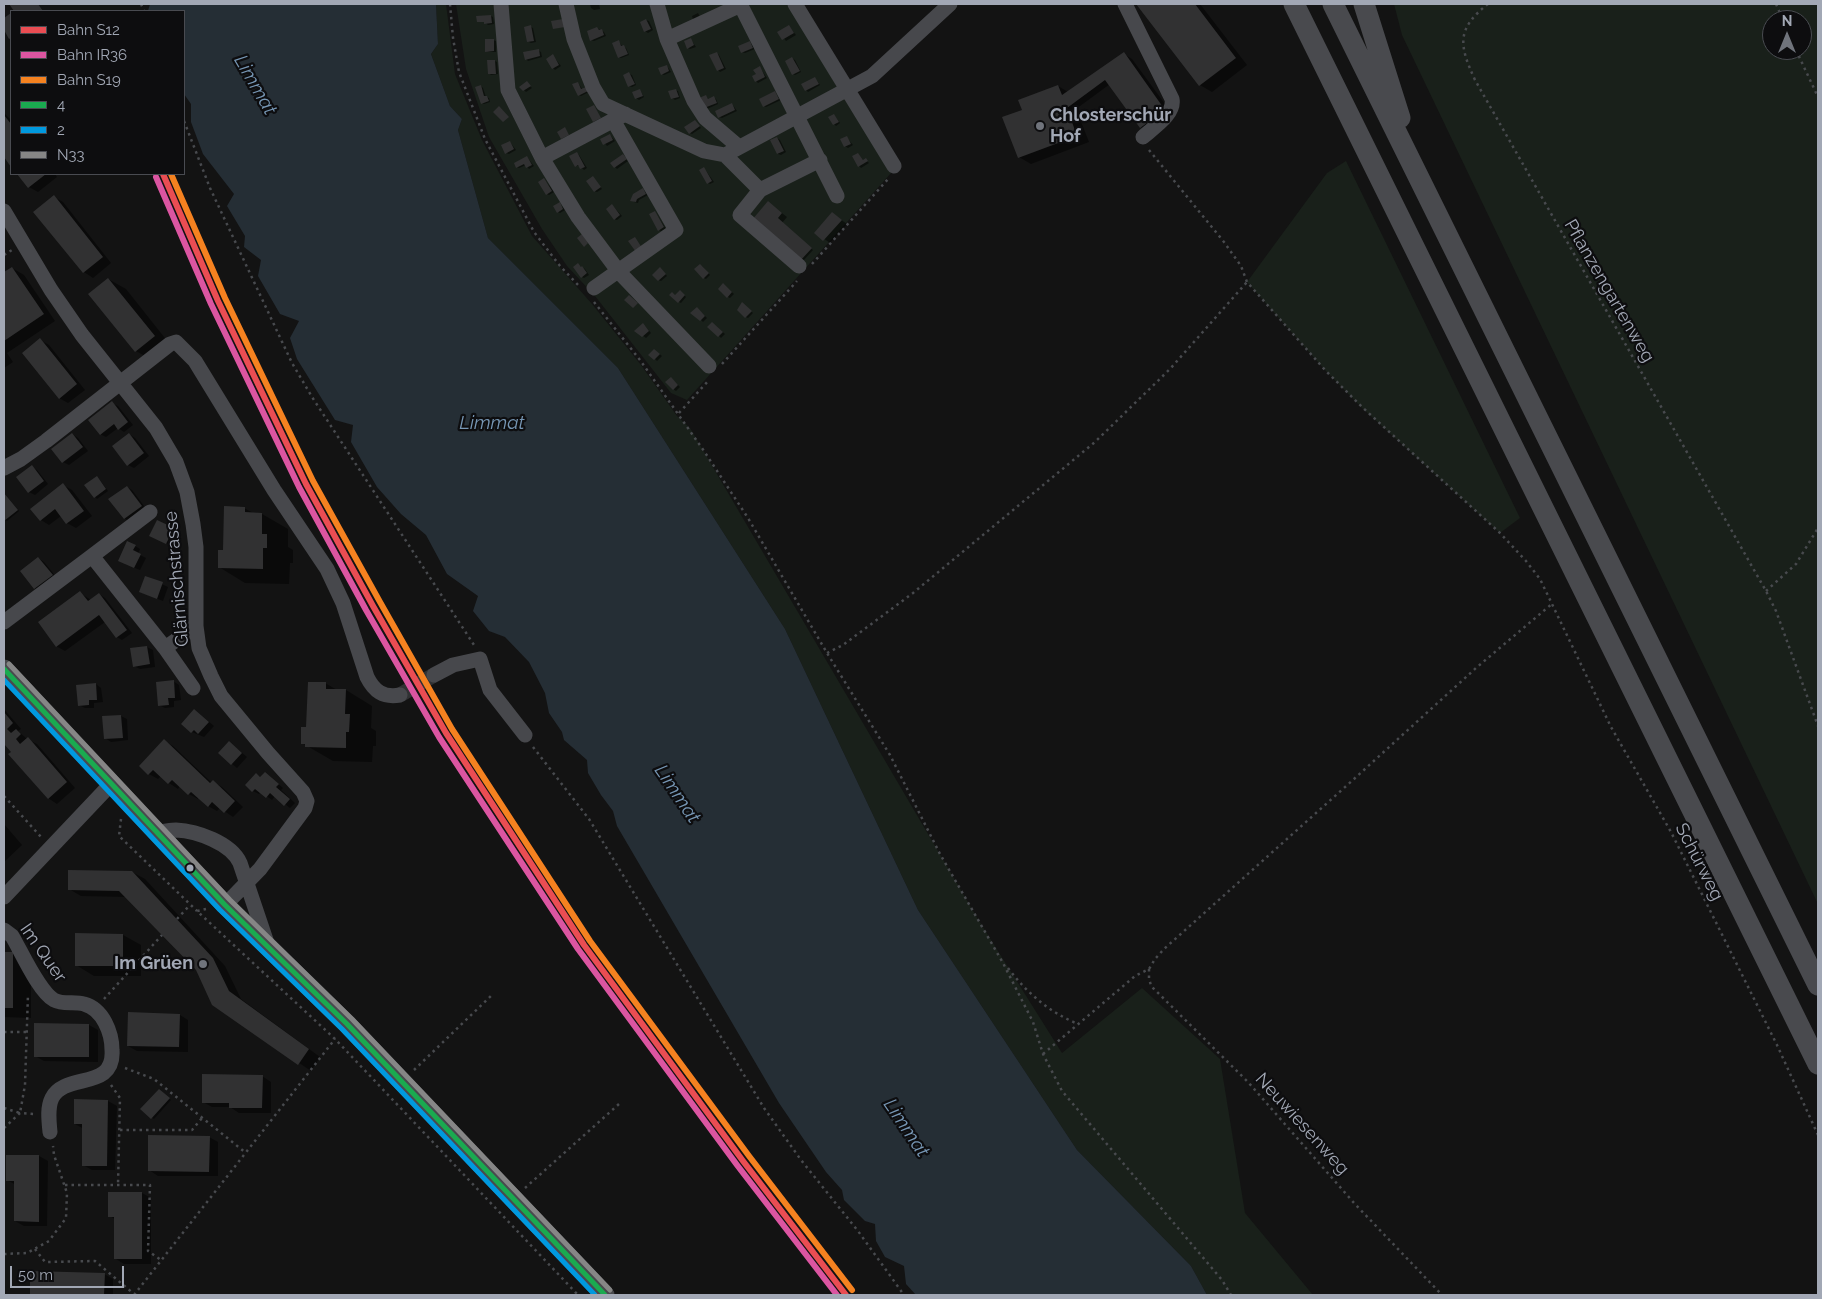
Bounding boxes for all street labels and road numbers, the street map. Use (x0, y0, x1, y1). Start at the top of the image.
street label: Pflanzengartenweg (1559, 216, 1659, 366)
street label: Glärnischstrasse (160, 510, 194, 648)
street label: Schürweg (1670, 820, 1728, 904)
street label: Im Quer (15, 920, 71, 986)
street label: Neuwiesenweg (1251, 1069, 1353, 1179)

